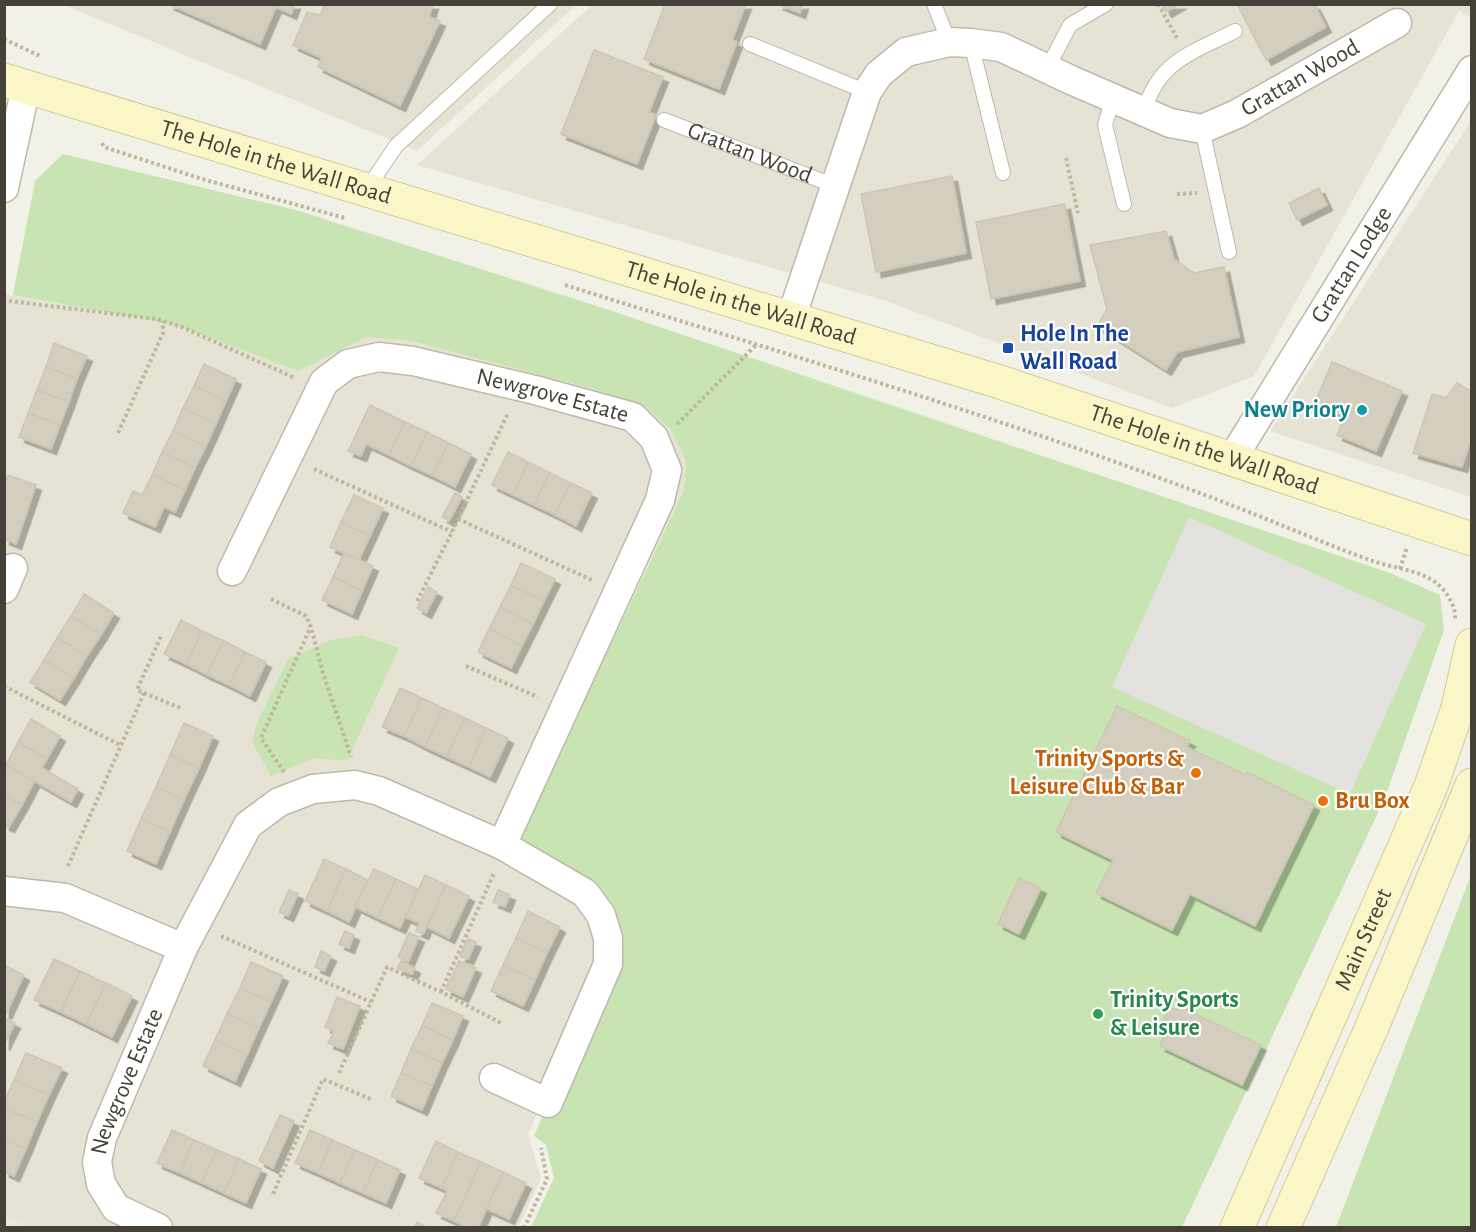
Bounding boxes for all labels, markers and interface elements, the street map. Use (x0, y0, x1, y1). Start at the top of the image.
street label: Grattan Wood (1237, 35, 1363, 121)
street label: The Hole in the Wall Road (157, 116, 394, 209)
street label: Grattan Wood (684, 118, 815, 188)
street label: Grattan Lodge (1307, 203, 1397, 327)
street label: The Hole in the Wall Road (623, 257, 859, 350)
place label: Hole In The Wall Road (1020, 322, 1129, 374)
marker: Hole In The Wall Road (1001, 341, 1015, 355)
street label: Newgrove Estate (474, 365, 631, 427)
place label: New Priory (1243, 398, 1350, 422)
street label: The Hole in the Wall Road (1087, 401, 1322, 499)
marker: New Priory (1355, 403, 1369, 417)
place label: Trinity Sports & Leisure Club & Bar (1009, 747, 1185, 799)
marker: Trinity Sports & Leisure Club & Bar (1189, 766, 1203, 780)
place label: Bru Box (1335, 789, 1410, 813)
marker: Bru Box (1316, 794, 1330, 808)
street label: Main Street (1331, 885, 1397, 994)
place label: Trinity Sports & Leisure (1110, 988, 1239, 1040)
street label: Newgrove Estate (87, 1005, 168, 1157)
marker: Trinity Sports & Leisure (1091, 1007, 1105, 1021)

